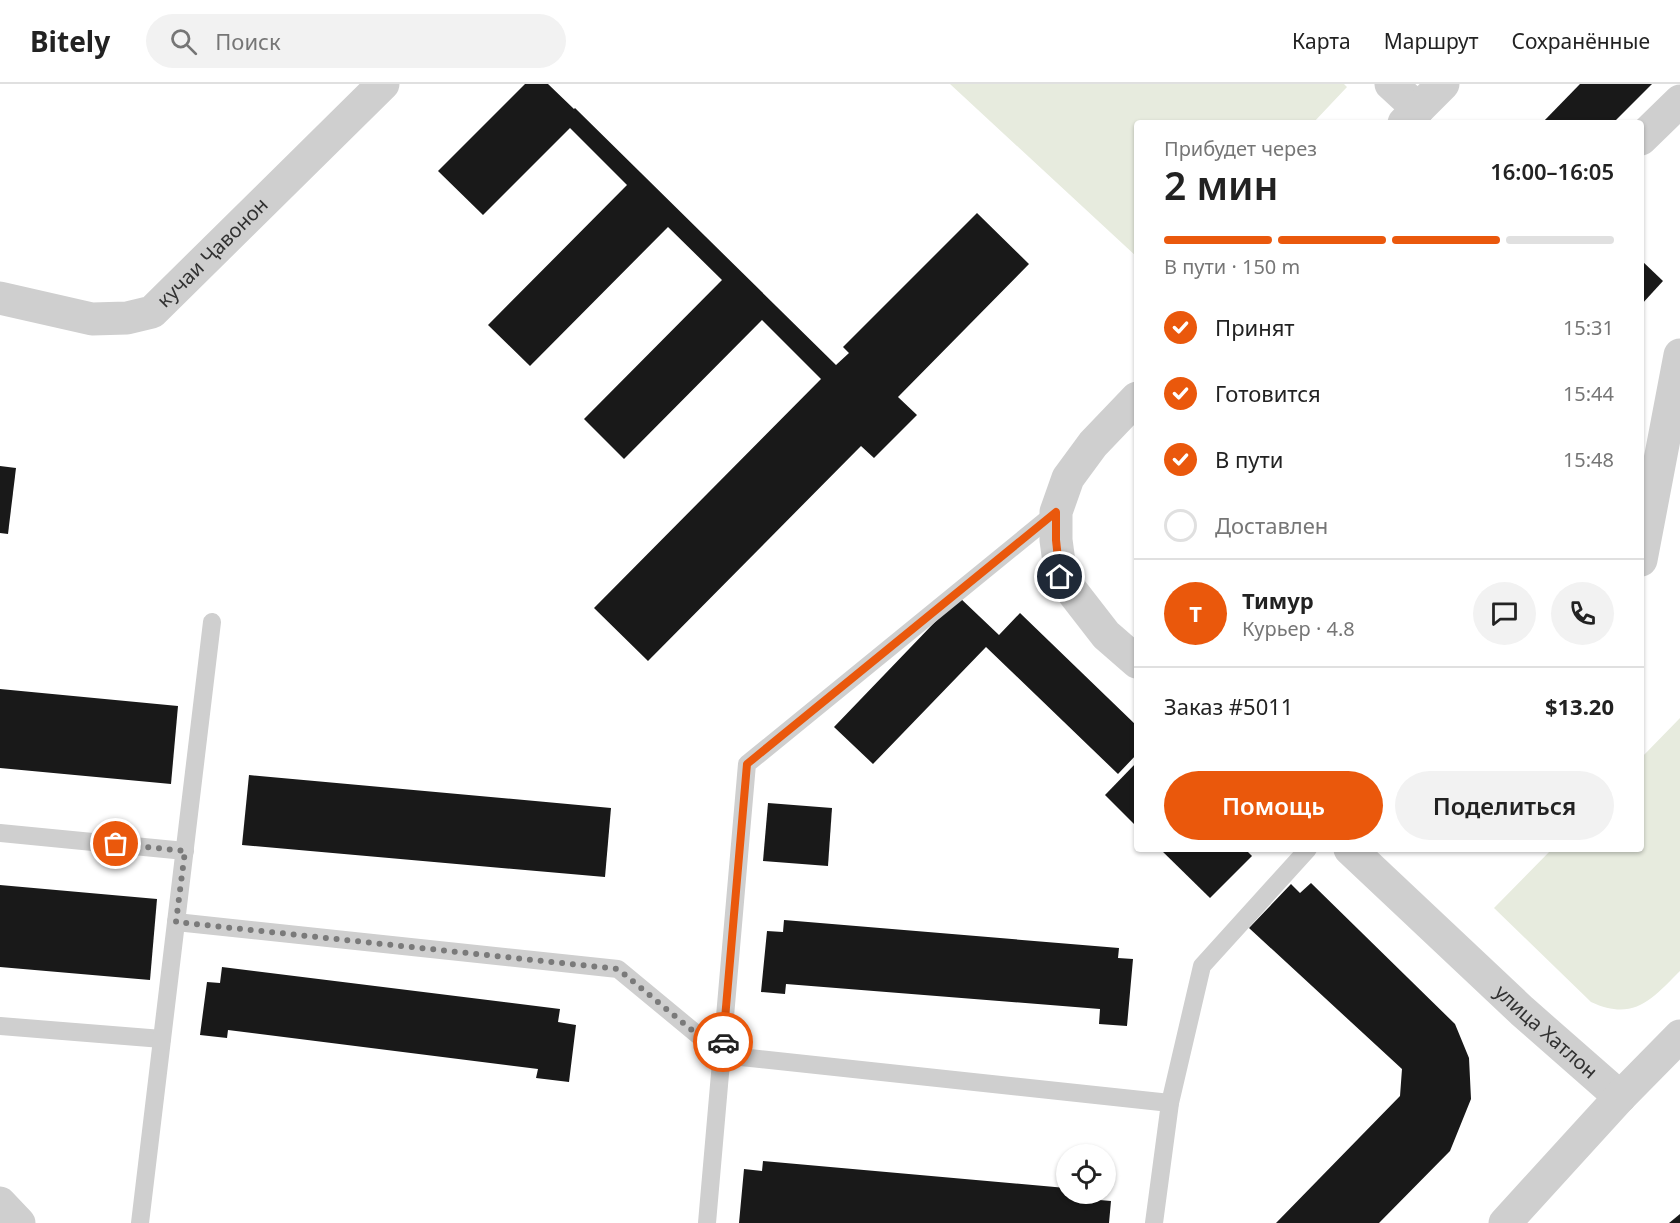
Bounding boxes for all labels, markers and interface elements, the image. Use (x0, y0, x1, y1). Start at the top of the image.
search box (146, 14, 566, 68)
text: Bitely (30, 22, 110, 60)
icon: search (167, 25, 200, 58)
text: Поиск (215, 26, 281, 56)
text: Карта (1292, 27, 1351, 55)
text: Маршрут (1384, 27, 1479, 55)
text: Сохранённые (1512, 27, 1650, 55)
text: Прибудет через (1164, 135, 1317, 162)
text: 16:00–16:05 (1490, 156, 1614, 186)
text: 2 мин (1164, 158, 1279, 211)
street label: кучаи Ҷавонон (151, 191, 274, 313)
text: В пути · 150 m (1164, 253, 1300, 280)
icon: check (1164, 311, 1197, 344)
text: Принят (1215, 312, 1295, 342)
text: 15:31 (1563, 314, 1614, 341)
icon: check (1164, 377, 1197, 410)
text: Готовится (1215, 378, 1321, 408)
text: 15:44 (1563, 380, 1614, 407)
icon: check (1164, 443, 1197, 476)
text: В пути (1215, 444, 1283, 474)
text: 15:48 (1563, 446, 1614, 473)
text: Доставлен (1215, 510, 1328, 540)
pin (1034, 551, 1085, 602)
icon: home (1043, 560, 1076, 593)
button: chat (1473, 582, 1536, 645)
button: phone (1551, 582, 1614, 645)
text: Тимур (1242, 585, 1314, 615)
text: Т (1189, 598, 1202, 628)
text: Курьер · 4.8 (1242, 615, 1355, 642)
text: Заказ #5011 (1164, 691, 1293, 721)
text: $13.20 (1545, 691, 1614, 721)
button: Помощь (1164, 771, 1383, 840)
button: Поделиться (1395, 771, 1614, 840)
pin (90, 818, 141, 869)
icon: bag (99, 827, 132, 860)
street label: улица Хатлон (1489, 978, 1604, 1084)
courier (693, 1012, 753, 1072)
icon: car (707, 1026, 740, 1059)
map controls (1056, 1144, 1116, 1204)
button: locate (1056, 1144, 1116, 1204)

